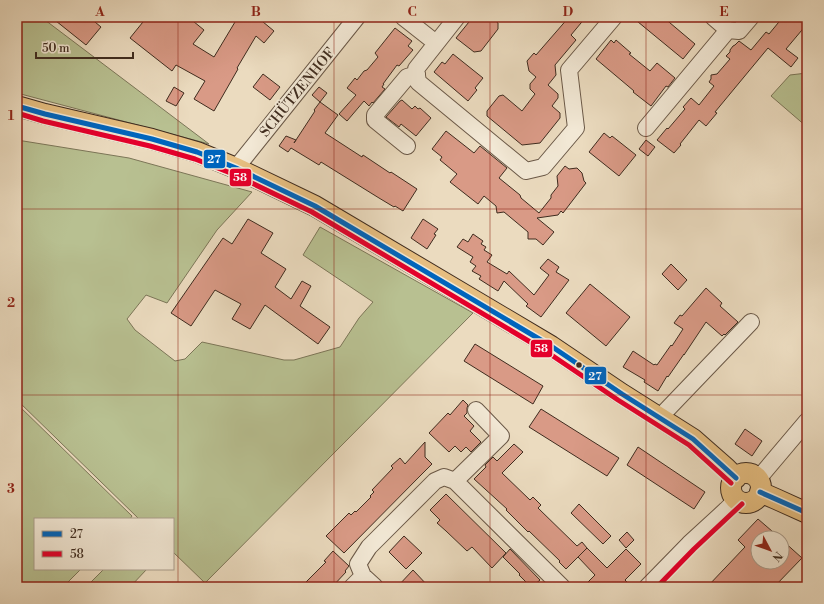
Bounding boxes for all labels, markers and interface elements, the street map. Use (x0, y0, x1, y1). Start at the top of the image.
text: A (94, 4, 105, 20)
text: B (251, 4, 261, 20)
text: C (407, 4, 417, 20)
text: D (563, 4, 573, 20)
text: E (719, 4, 729, 20)
scale bar (36, 34, 133, 60)
text: 50 m (42, 41, 70, 56)
street label: SCHÜTZENHOF (255, 43, 339, 141)
text: 1 (8, 108, 15, 124)
line badge: 27 (203, 149, 226, 169)
text: 27 (207, 153, 221, 167)
line badge: 58 (229, 168, 252, 187)
text: 58 (233, 171, 247, 185)
text: 2 (7, 295, 15, 311)
line badge: 58 (530, 339, 553, 358)
text: 58 (534, 342, 548, 356)
unlabelled marker (574, 360, 584, 370)
line badge: 27 (584, 366, 607, 385)
text: 27 (588, 370, 602, 384)
text: 3 (7, 481, 15, 497)
legend (34, 518, 174, 570)
text: 27 (70, 527, 83, 542)
north arrow (750, 530, 790, 570)
text: 58 (70, 547, 84, 562)
text: N (768, 548, 785, 564)

